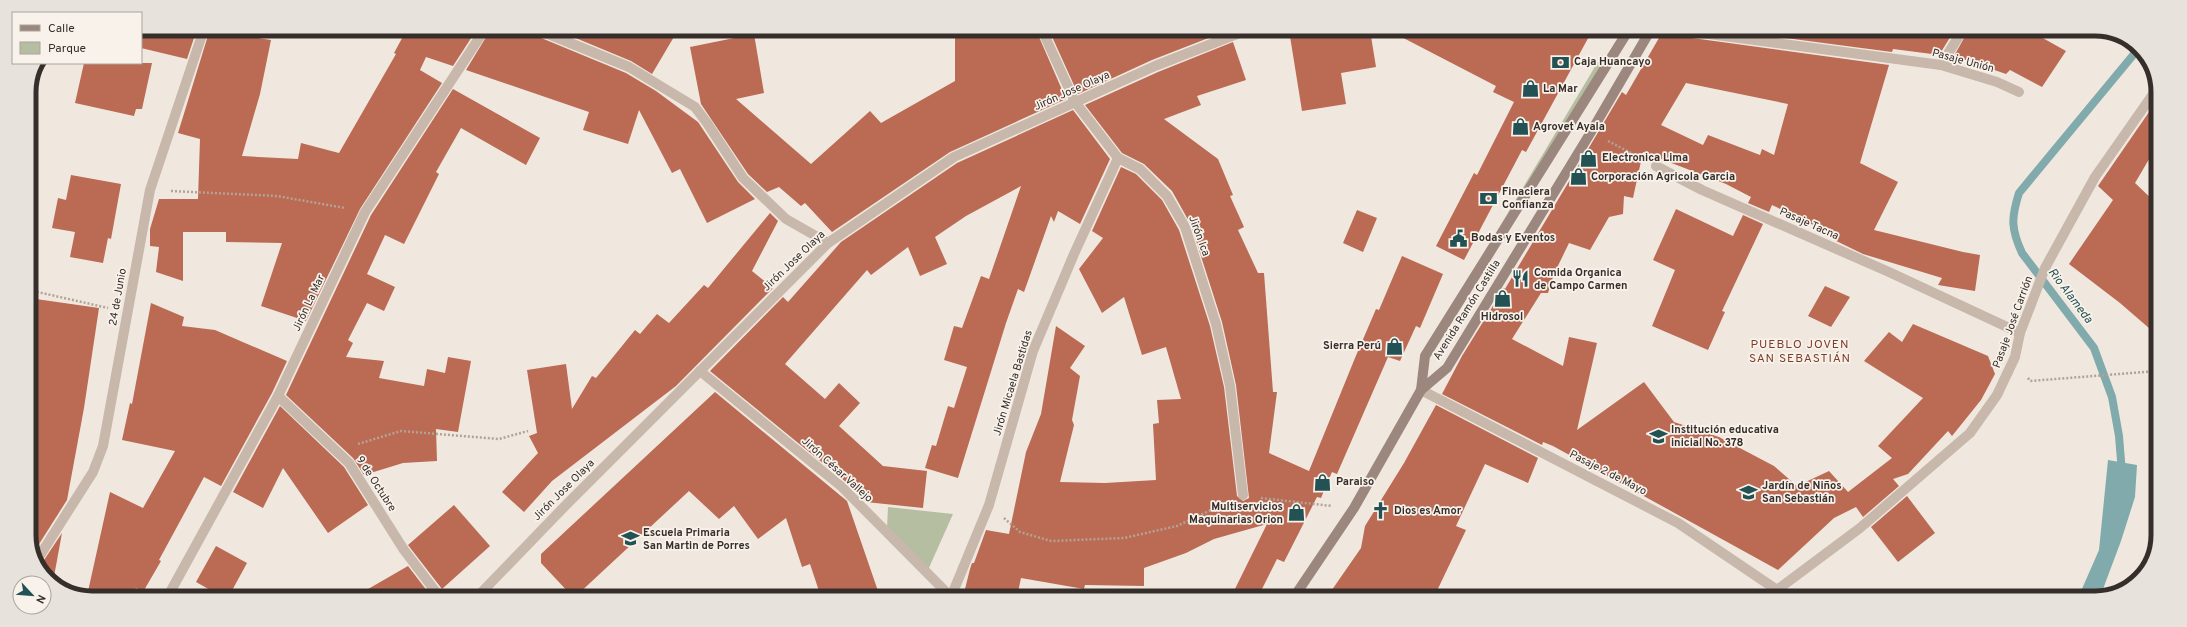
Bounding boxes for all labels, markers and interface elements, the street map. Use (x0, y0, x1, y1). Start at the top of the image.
legend (12, 12, 142, 64)
text: Calle (48, 21, 75, 37)
text: Parque (48, 41, 86, 57)
street label: Pasaje Unión (1930, 46, 1996, 76)
bank icon: Caja Huancayo (1551, 52, 1571, 72)
place label: Caja Huancayo (1574, 55, 1651, 69)
street label: Jirón Jose Olaya (1032, 68, 1112, 114)
shop icon: La Mar (1520, 79, 1540, 99)
place label: La Mar (1543, 82, 1578, 96)
shop icon: Agrovet Ayala (1510, 117, 1530, 137)
place label: Agrovet Ayala (1533, 120, 1605, 134)
shop icon: Electronica Lima (1579, 148, 1599, 168)
place label: Electronica Lima (1602, 151, 1688, 165)
shop icon: Corporación Agricola Garcia (1568, 167, 1588, 187)
place label: Corporación Agricola Garcia (1591, 170, 1735, 184)
place label: Finaciera Confianza (1502, 185, 1554, 212)
bank icon: Finaciera Confianza (1479, 188, 1499, 208)
street label: Pasaje Tacna (1777, 205, 1841, 243)
street label: Jirón Ica (1185, 214, 1213, 258)
street label: Jirón Jose Olaya (760, 228, 828, 294)
public building icon: Bodas y Eventos (1448, 228, 1468, 248)
place label: Bodas y Eventos (1471, 231, 1555, 245)
street label: Avenida Ramón Castilla (1430, 257, 1504, 363)
water label: Rio Alameda (2044, 265, 2096, 327)
place label: Comida Organica de Campo Carmen (1534, 266, 1628, 293)
street label: 24 de Junio (106, 267, 130, 327)
restaurant icon: Comida Organica de Campo Carmen (1511, 269, 1531, 289)
street label: Jirón La Mar (290, 272, 329, 334)
street label: Pasaje José Carrión (1990, 274, 2036, 370)
shop icon: Hidrosol (1492, 289, 1512, 309)
place label: Hidrosol (1481, 310, 1523, 324)
street label: Jirón Micaela Bastidas (990, 328, 1036, 438)
shop icon: Sierra Perú (1384, 336, 1404, 356)
district label: PUEBLO JOVEN SAN SEBASTIÁN (1749, 337, 1851, 367)
place label: Sierra Perú (1323, 339, 1381, 353)
place label: Institución educativa inicial No. 378 (1671, 423, 1779, 450)
school or university icon: Institución educativa inicial No. 378 (1648, 426, 1668, 446)
street label: Jirón César Vallejo (798, 434, 876, 506)
street label: Pasaje 2 de Mayo (1567, 447, 1649, 499)
street label: 9 de Octubre (353, 454, 399, 514)
street label: Jirón Jose Olaya (530, 456, 598, 524)
shop icon: Paraiso (1313, 472, 1333, 492)
place label: Paraiso (1336, 475, 1374, 489)
place label: Jardín de Niños San Sebastián (1762, 479, 1842, 506)
school or university icon: Jardín de Niños San Sebastián (1739, 482, 1759, 502)
place label: Multiservicios Maquinarias Orion (1189, 500, 1283, 527)
church icon: Dios es Amor (1371, 501, 1391, 521)
shop icon: Multiservicios Maquinarias Orion (1286, 503, 1306, 523)
place label: Dios es Amor (1394, 504, 1462, 518)
place label: Escuela Primaria San Martin de Porres (643, 526, 750, 553)
school or university icon: Escuela Primaria San Martin de Porres (620, 529, 640, 549)
north arrow (12, 575, 52, 615)
text: N (32, 592, 48, 606)

